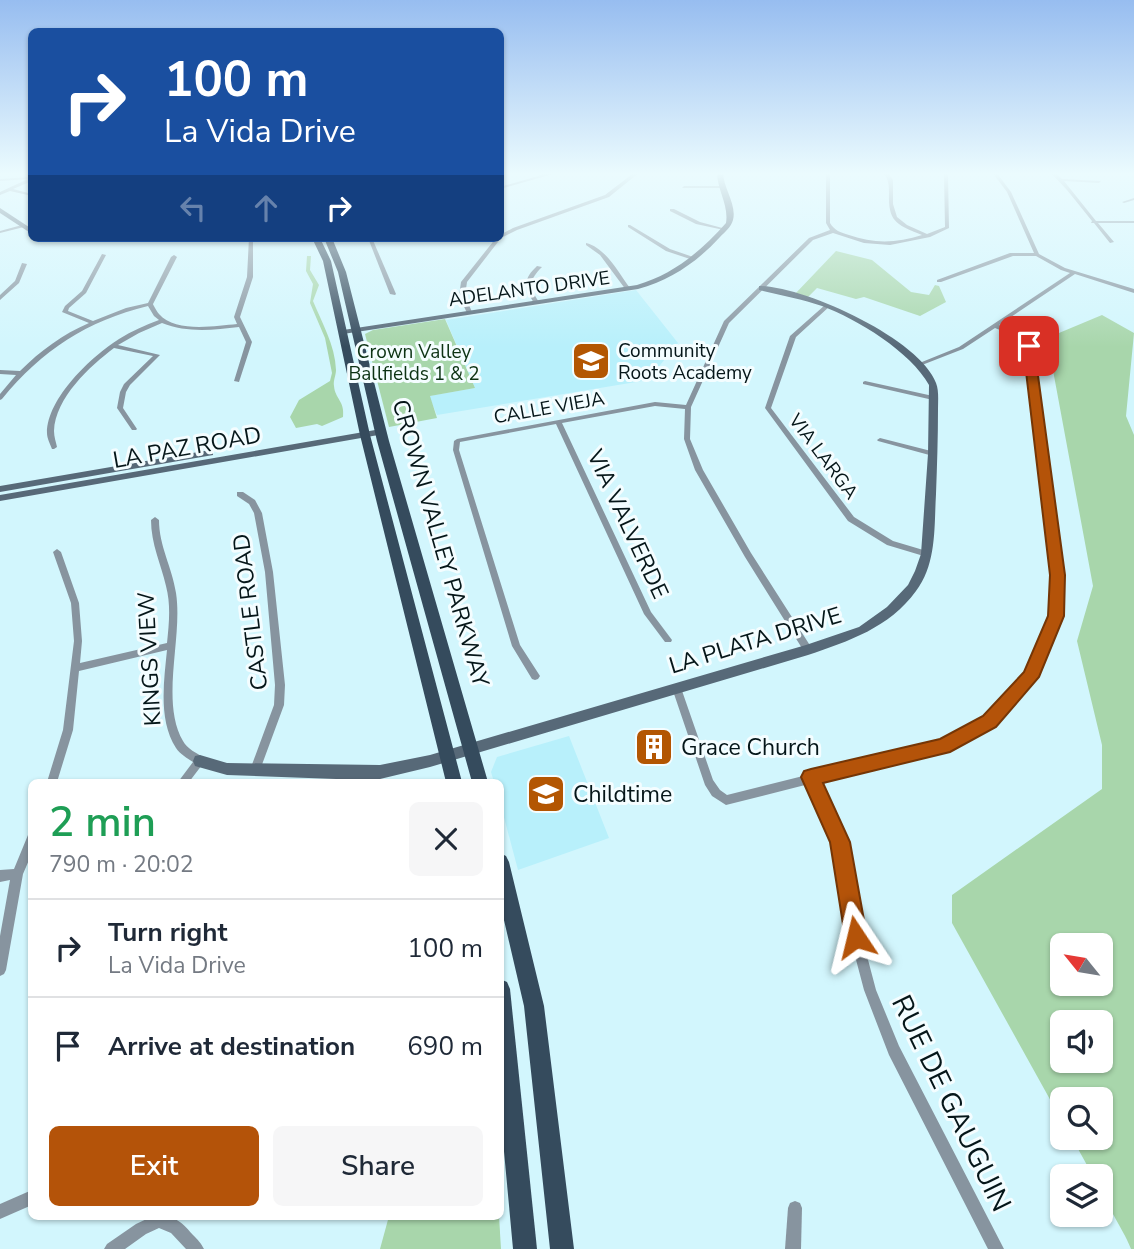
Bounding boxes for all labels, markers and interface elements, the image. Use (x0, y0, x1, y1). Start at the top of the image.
text: 100 m (164, 46, 308, 113)
icon: right (49, 56, 140, 147)
text: La Vida Drive (164, 110, 356, 153)
icon: left (174, 189, 212, 227)
icon: ahead (247, 189, 285, 227)
icon: right (320, 189, 358, 227)
street label: ADELANTO DRIVE (447, 265, 612, 313)
pin (999, 316, 1059, 376)
icon: arrive (1010, 327, 1048, 365)
place label: Community Roots Academy (618, 338, 752, 386)
park label: Crown Valley Ballfields 1 & 2 (348, 339, 480, 387)
school or university icon: Community Roots Academy (570, 340, 612, 382)
street label: CALLE VIEJA (492, 385, 607, 431)
street label: CROWN VALLEY PARKWAY (385, 396, 497, 691)
street label: VIA LARGA (782, 408, 864, 505)
street label: LA PAZ ROAD (110, 419, 264, 476)
street label: VIA VALVERDE (579, 444, 676, 604)
street label: CASTLE ROAD (226, 532, 275, 692)
street label: KINGS VIEW (131, 591, 168, 727)
street label: LA PLATA DRIVE (665, 600, 845, 681)
building icon: Grace Church (633, 726, 675, 768)
place label: Grace Church (681, 732, 820, 763)
school or university icon: Childtime (525, 773, 567, 815)
place label: Childtime (573, 779, 672, 810)
text: 2 min (49, 794, 156, 851)
button: close (409, 802, 483, 876)
text: 790 m · 20:02 (49, 849, 194, 880)
position arrow (819, 900, 893, 974)
text: Turn right (108, 915, 227, 950)
icon: right (49, 929, 87, 967)
text: 100 m (407, 931, 483, 966)
north arrow (1050, 933, 1113, 996)
map controls (1050, 933, 1113, 1227)
text: La Vida Drive (108, 950, 246, 981)
street label: RUE DE GAUGUIN (882, 989, 1020, 1218)
button: sound (1050, 1010, 1113, 1073)
icon: arrive (49, 1027, 87, 1065)
text: Arrive at destination (108, 1029, 355, 1064)
text: 690 m (407, 1029, 483, 1064)
button: search (1050, 1087, 1113, 1150)
button: Exit (49, 1126, 259, 1206)
button: Share (273, 1126, 483, 1206)
button: layers (1050, 1164, 1113, 1227)

